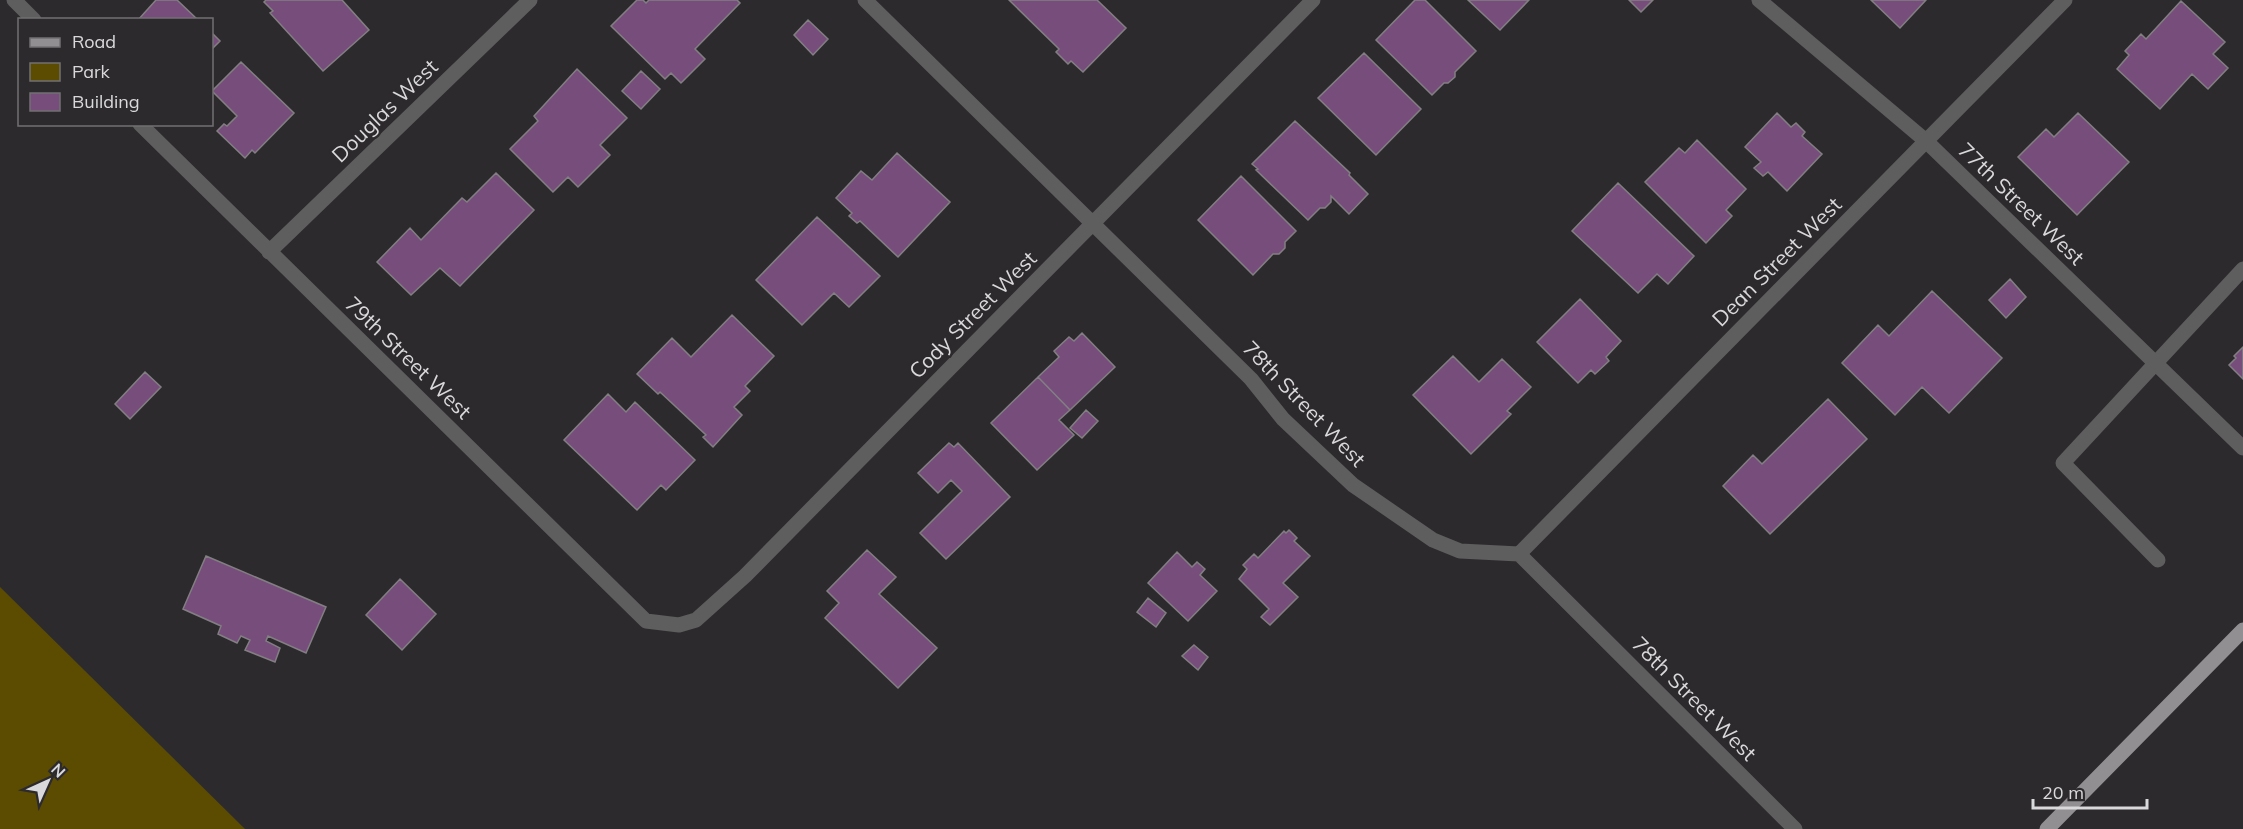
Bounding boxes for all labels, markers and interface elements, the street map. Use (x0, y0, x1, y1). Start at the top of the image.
legend (18, 18, 213, 126)
text: Road (72, 30, 116, 53)
street label: Douglas West (326, 53, 443, 167)
text: Park (72, 60, 111, 83)
text: Building (72, 90, 140, 113)
street label: 77th Street West (1953, 137, 2090, 270)
street label: Dean Street West (1706, 191, 1846, 331)
street label: Cody Street West (903, 245, 1041, 383)
street label: 79th Street West (340, 291, 477, 424)
street label: 78th Street West (1238, 335, 1371, 472)
street label: 78th Street West (1627, 631, 1762, 766)
north arrow (18, 751, 78, 811)
text: N (47, 759, 70, 782)
scale bar (2033, 772, 2147, 810)
text: 20 m (2042, 781, 2084, 804)

